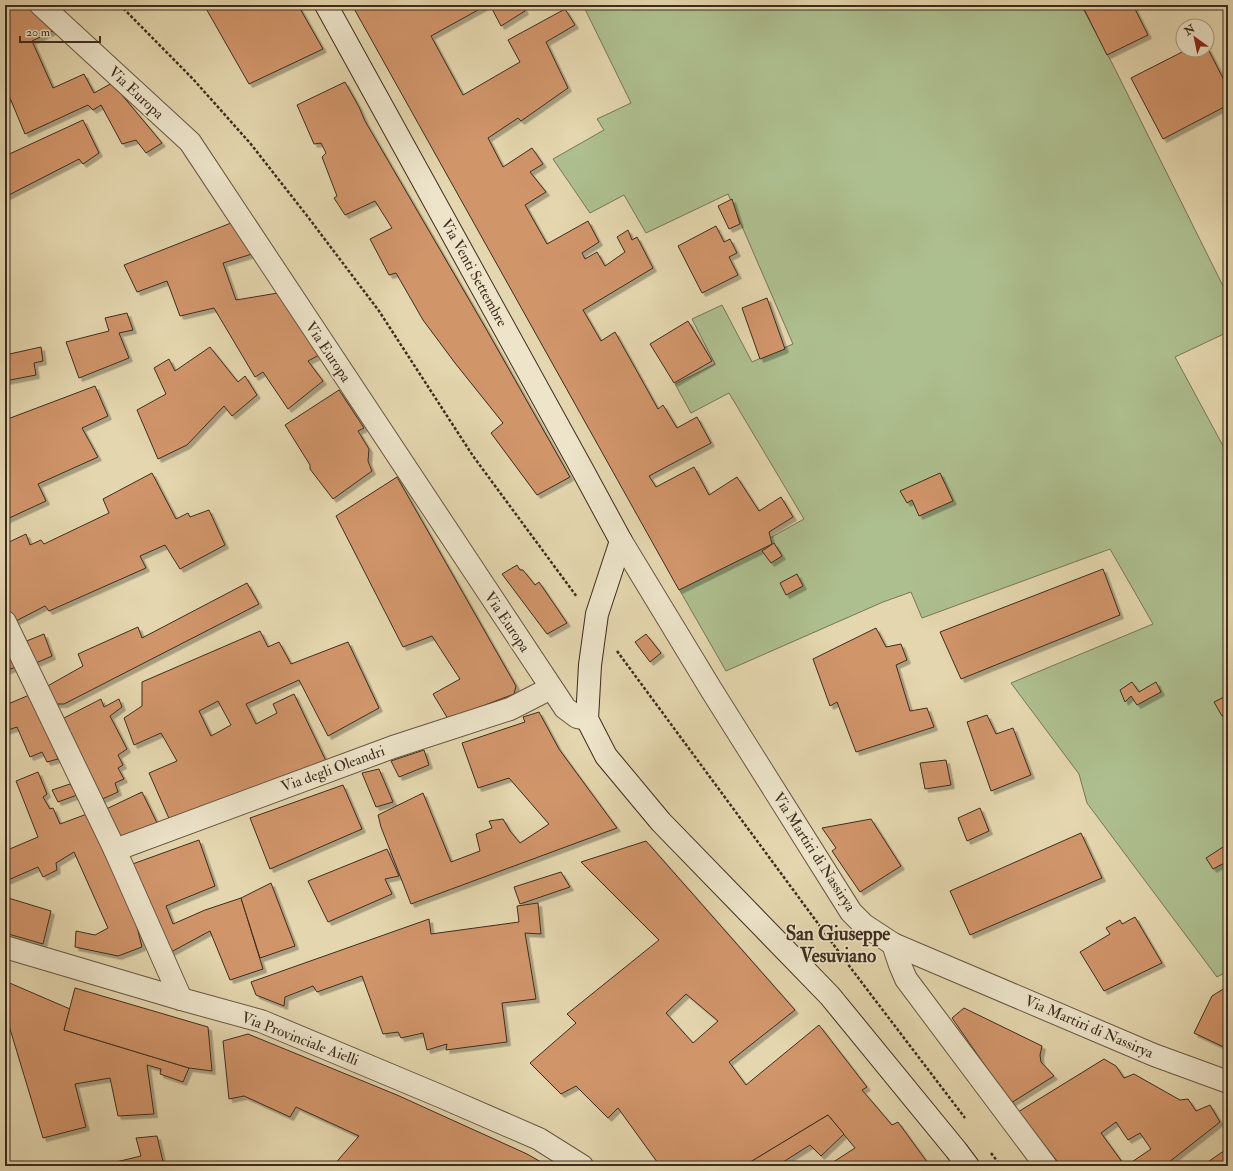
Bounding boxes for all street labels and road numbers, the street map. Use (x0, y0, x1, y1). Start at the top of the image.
street label: Via Europa (104, 63, 168, 125)
street label: Via Venti Settembre (436, 216, 512, 330)
street label: Via Europa (300, 318, 356, 387)
street label: Via Europa (479, 588, 535, 657)
street label: Via degli Oleandri (279, 741, 387, 797)
street label: Via Martiri di Nassirya (768, 789, 860, 916)
street label: Via Martiri di Nassirya (1022, 991, 1157, 1063)
street label: Via Provinciale Aielli (239, 1008, 361, 1070)

